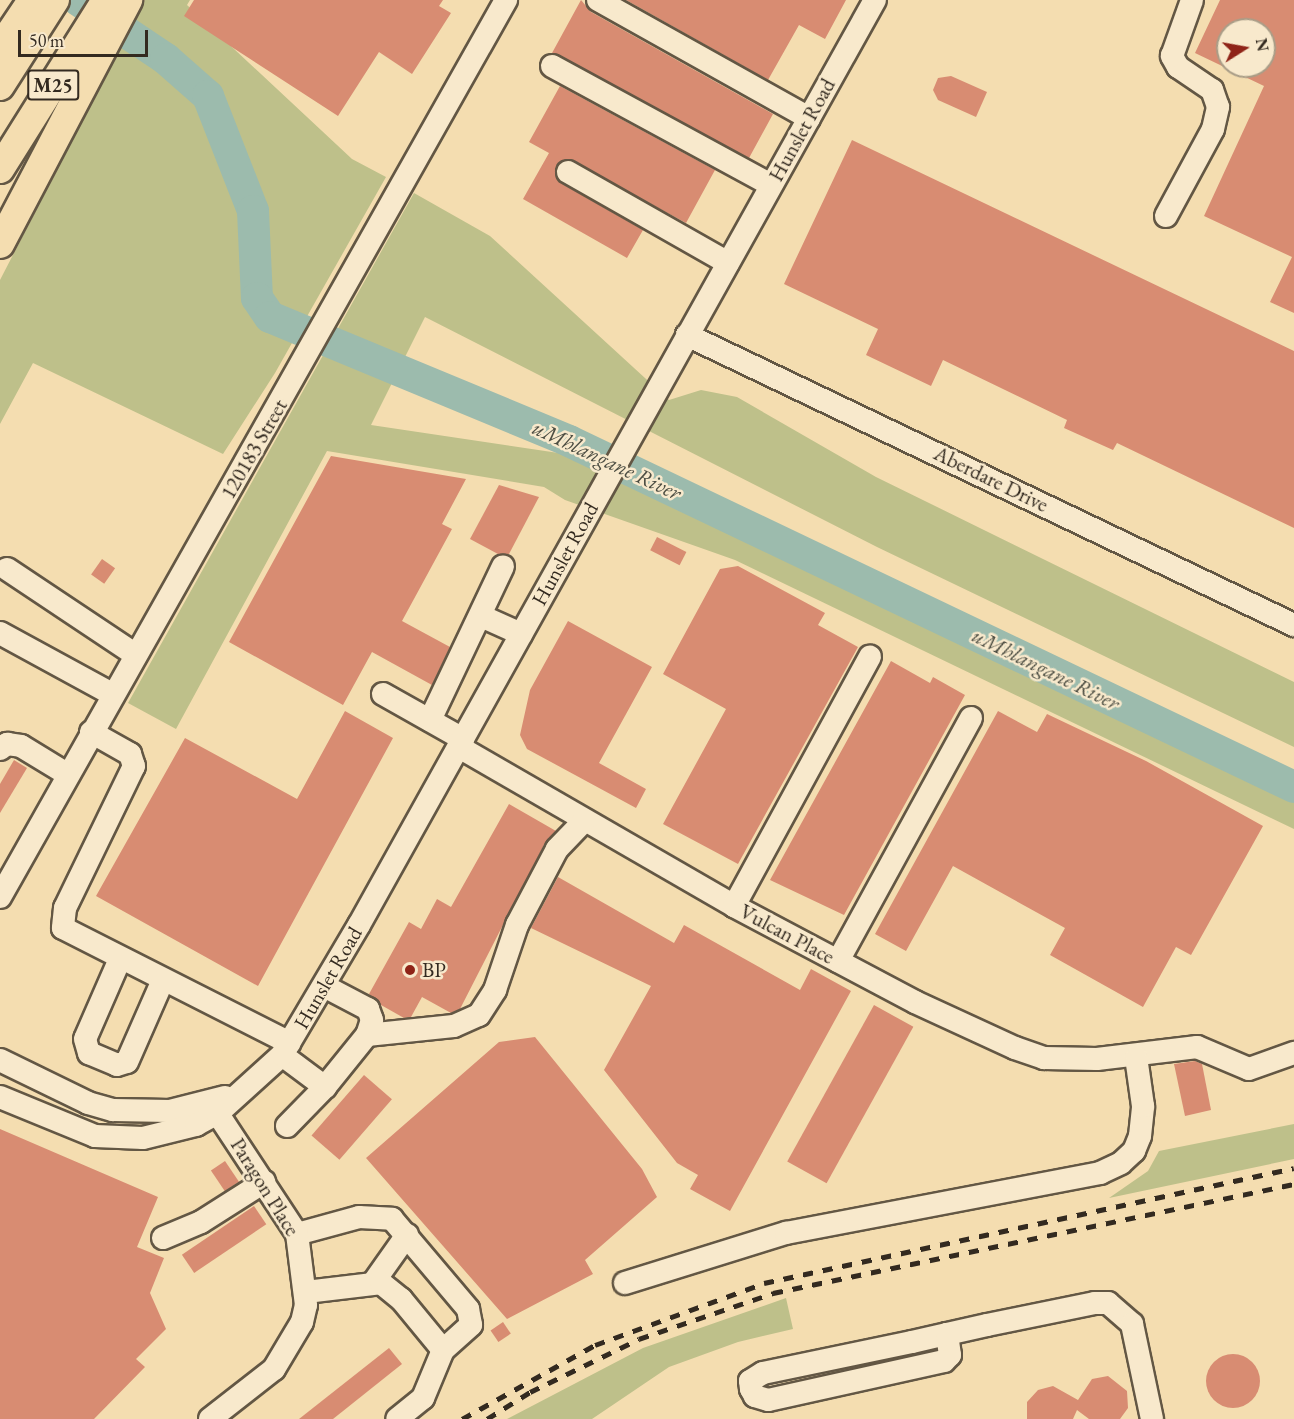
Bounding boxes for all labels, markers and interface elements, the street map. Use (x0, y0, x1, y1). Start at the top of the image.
scale bar (21, 18, 152, 56)
north arrow (1216, 18, 1276, 78)
text: 50 m (29, 29, 64, 52)
text: N (1251, 36, 1274, 53)
road number: M25 (26, 68, 80, 102)
street label: Hunslet Road (763, 74, 841, 186)
street label: 120183 Street (215, 395, 293, 503)
water label: uMhlangane River (529, 414, 685, 506)
street label: Aberdare Drive (930, 441, 1052, 517)
street label: Hunslet Road (526, 498, 604, 610)
water label: uMhlangane River (968, 622, 1124, 716)
street label: Vulcan Place (735, 899, 839, 969)
street label: Hunslet Road (289, 922, 367, 1034)
place label: BP (422, 957, 446, 983)
marker: BP (403, 963, 417, 977)
street label: Paragon Place (225, 1133, 305, 1241)

